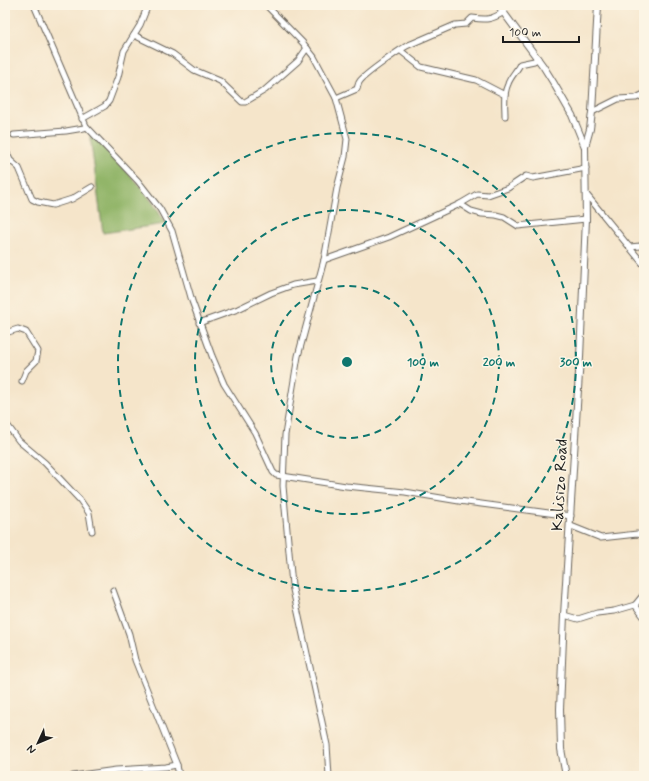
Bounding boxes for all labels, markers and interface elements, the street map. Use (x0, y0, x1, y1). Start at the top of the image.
scale bar (503, 18, 579, 44)
text: 100 m (509, 25, 541, 41)
centre of rings (340, 355, 354, 369)
text: 100 m (407, 355, 440, 371)
text: 200 m (483, 355, 516, 371)
text: 300 m (560, 355, 593, 371)
street label: Kalisizo Road (547, 438, 573, 532)
north arrow (18, 723, 58, 763)
text: N (24, 742, 39, 757)

